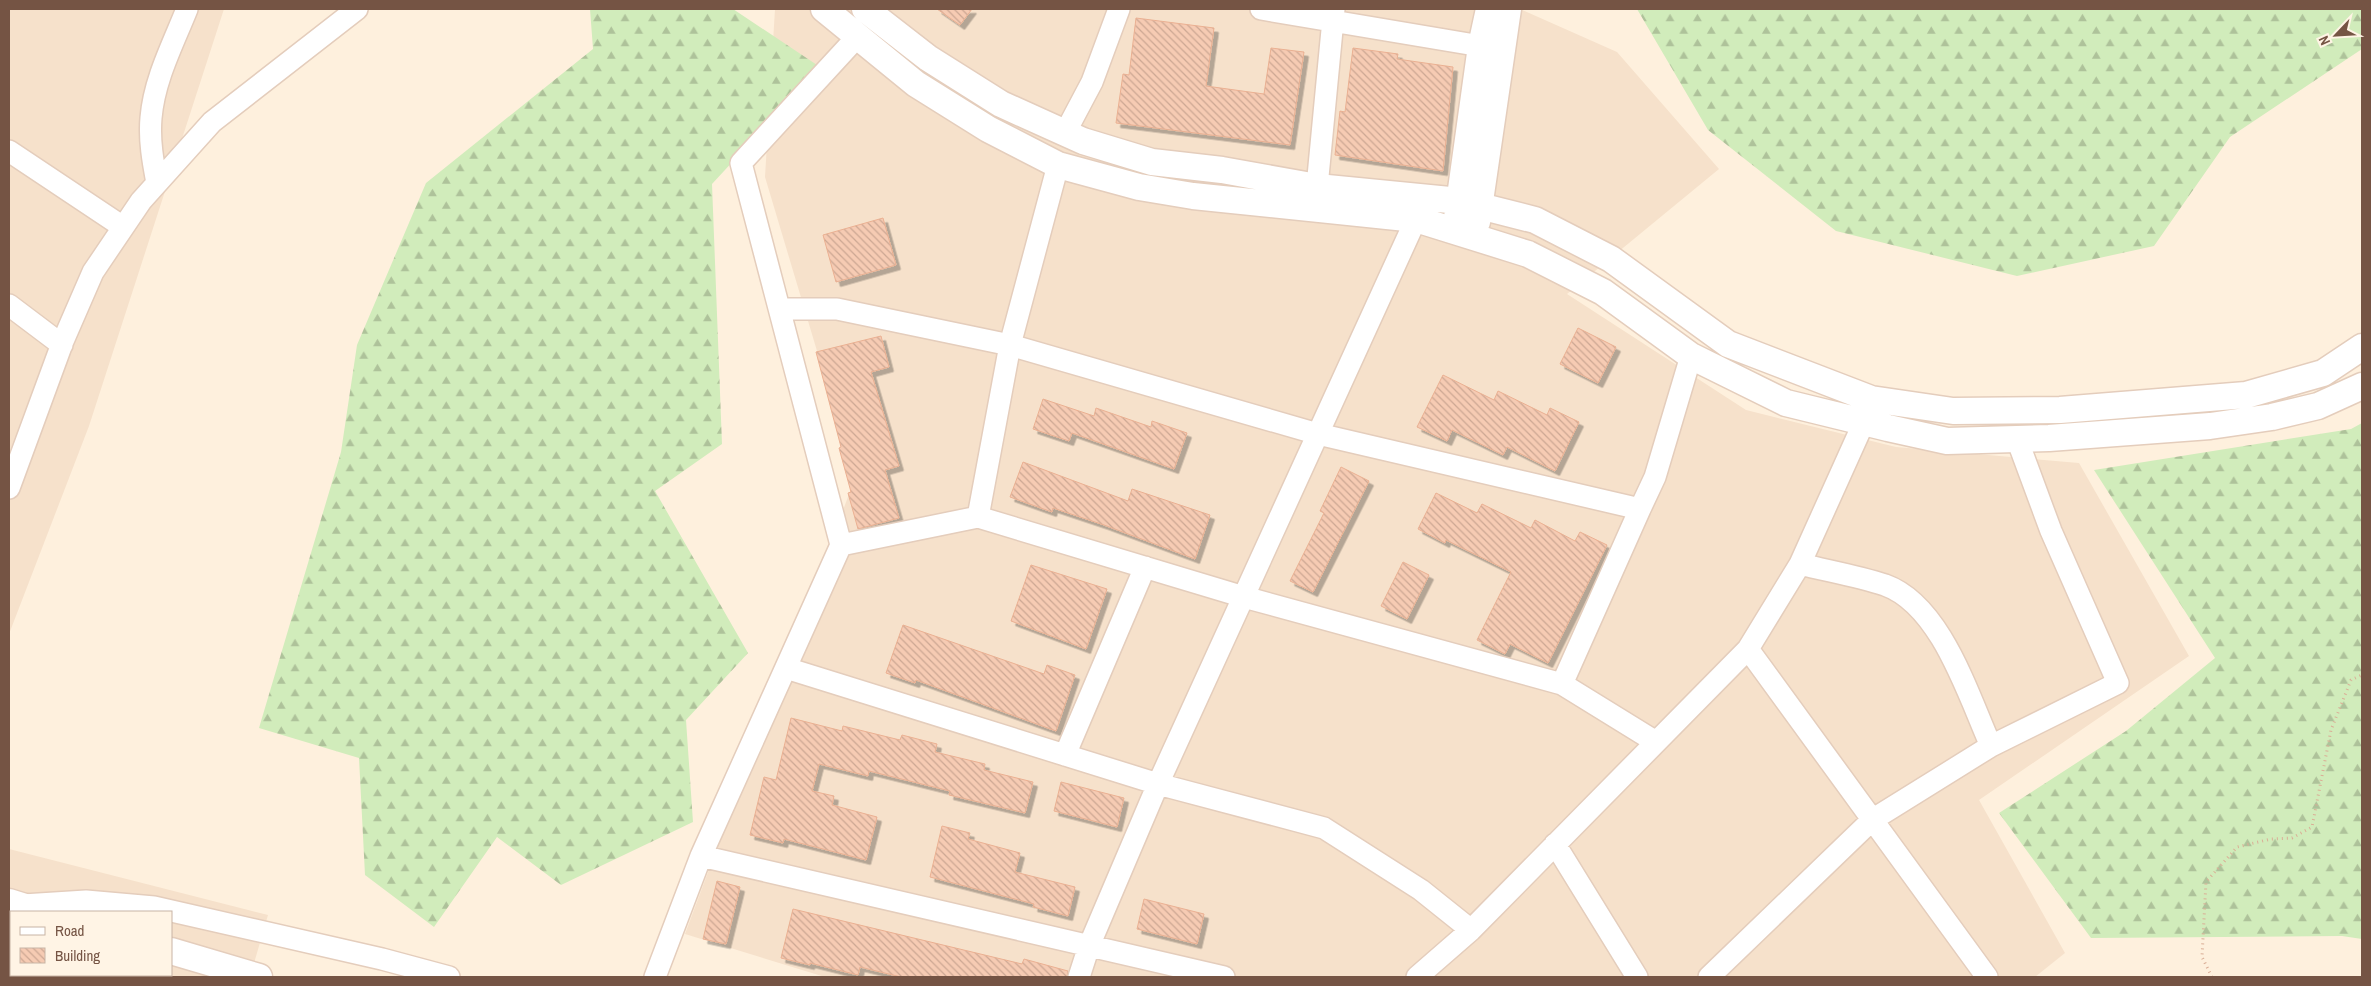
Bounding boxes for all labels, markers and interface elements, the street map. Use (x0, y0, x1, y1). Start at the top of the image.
north arrow (2311, 10, 2361, 60)
text: N (2314, 33, 2334, 48)
legend (10, 911, 172, 976)
text: Road (55, 920, 84, 941)
text: Building (55, 945, 100, 966)

